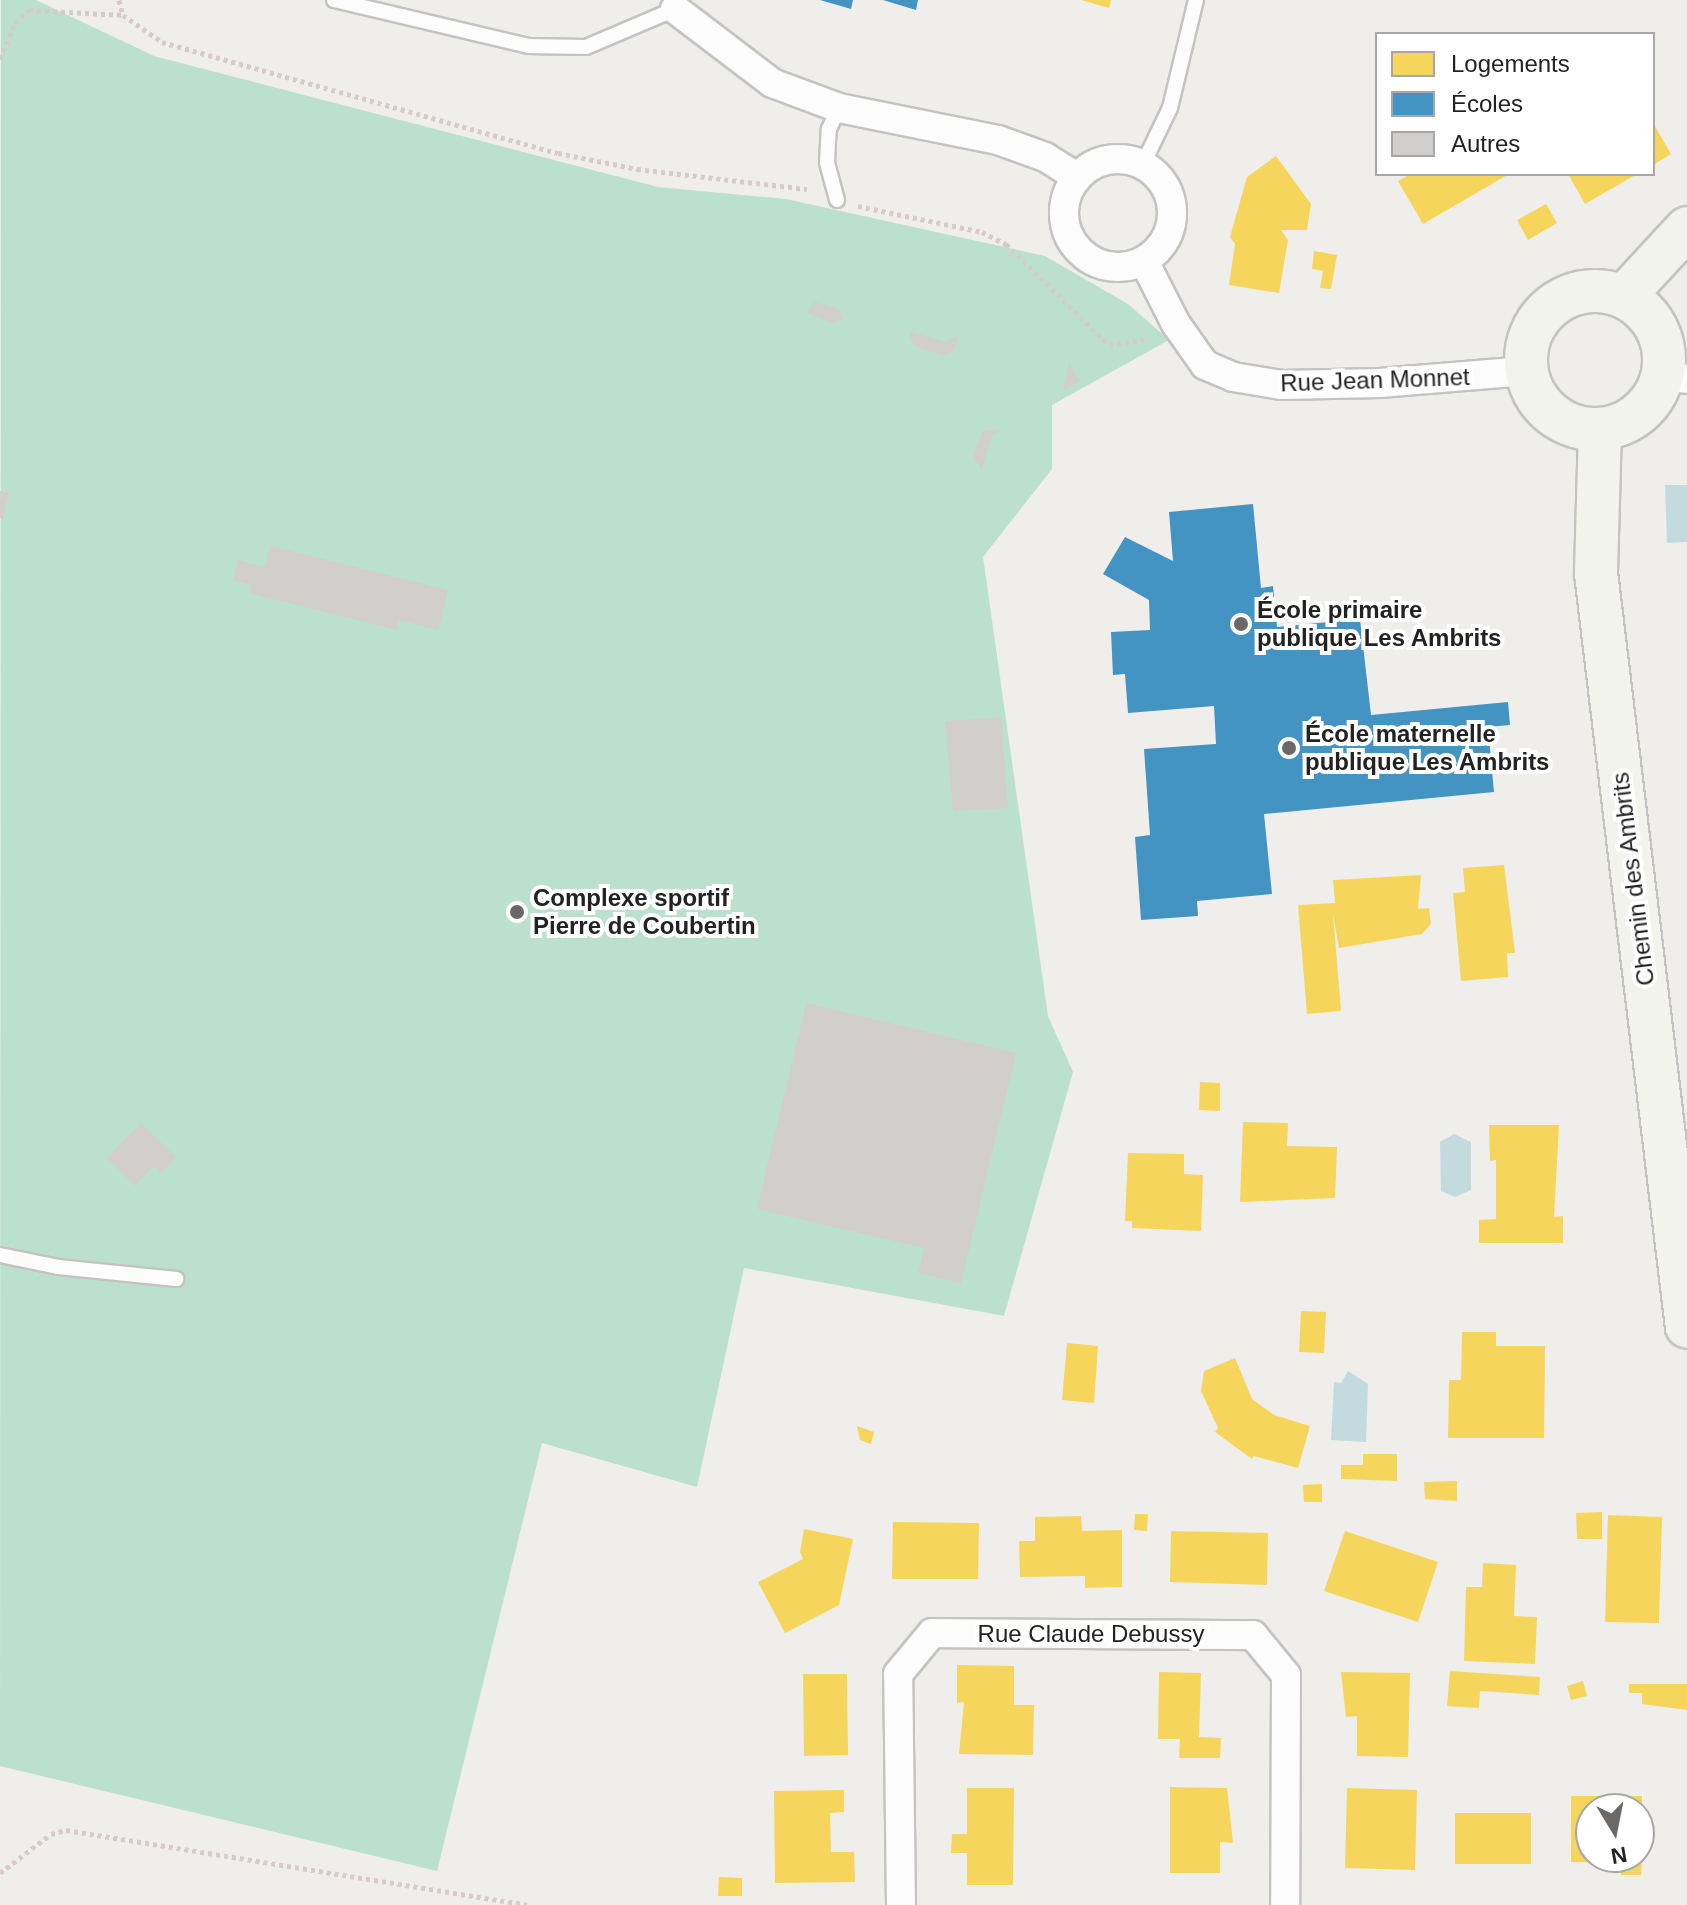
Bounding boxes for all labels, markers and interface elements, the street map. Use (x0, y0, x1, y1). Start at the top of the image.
legend (1375, 32, 1655, 176)
text: Logements (1451, 50, 1570, 77)
text: Écoles (1451, 90, 1523, 117)
text: Autres (1451, 130, 1520, 157)
street label: Rue Jean Monnet (1280, 362, 1470, 398)
place label: École primaire publique Les Ambrits (1257, 596, 1502, 652)
marker: École primaire publique Les Ambrits (1232, 615, 1250, 633)
place label: École maternelle publique Les Ambrits (1305, 720, 1550, 776)
marker: École maternelle publique Les Ambrits (1280, 739, 1298, 757)
street label: Chemin des Ambrits (1606, 770, 1660, 988)
place label: Complexe sportif Pierre de Coubertin (533, 884, 756, 940)
marker: Complexe sportif Pierre de Coubertin (508, 903, 526, 921)
street label: Rue Claude Debussy (978, 1620, 1204, 1648)
north arrow (1575, 1793, 1655, 1873)
text: N (1609, 1841, 1629, 1869)

